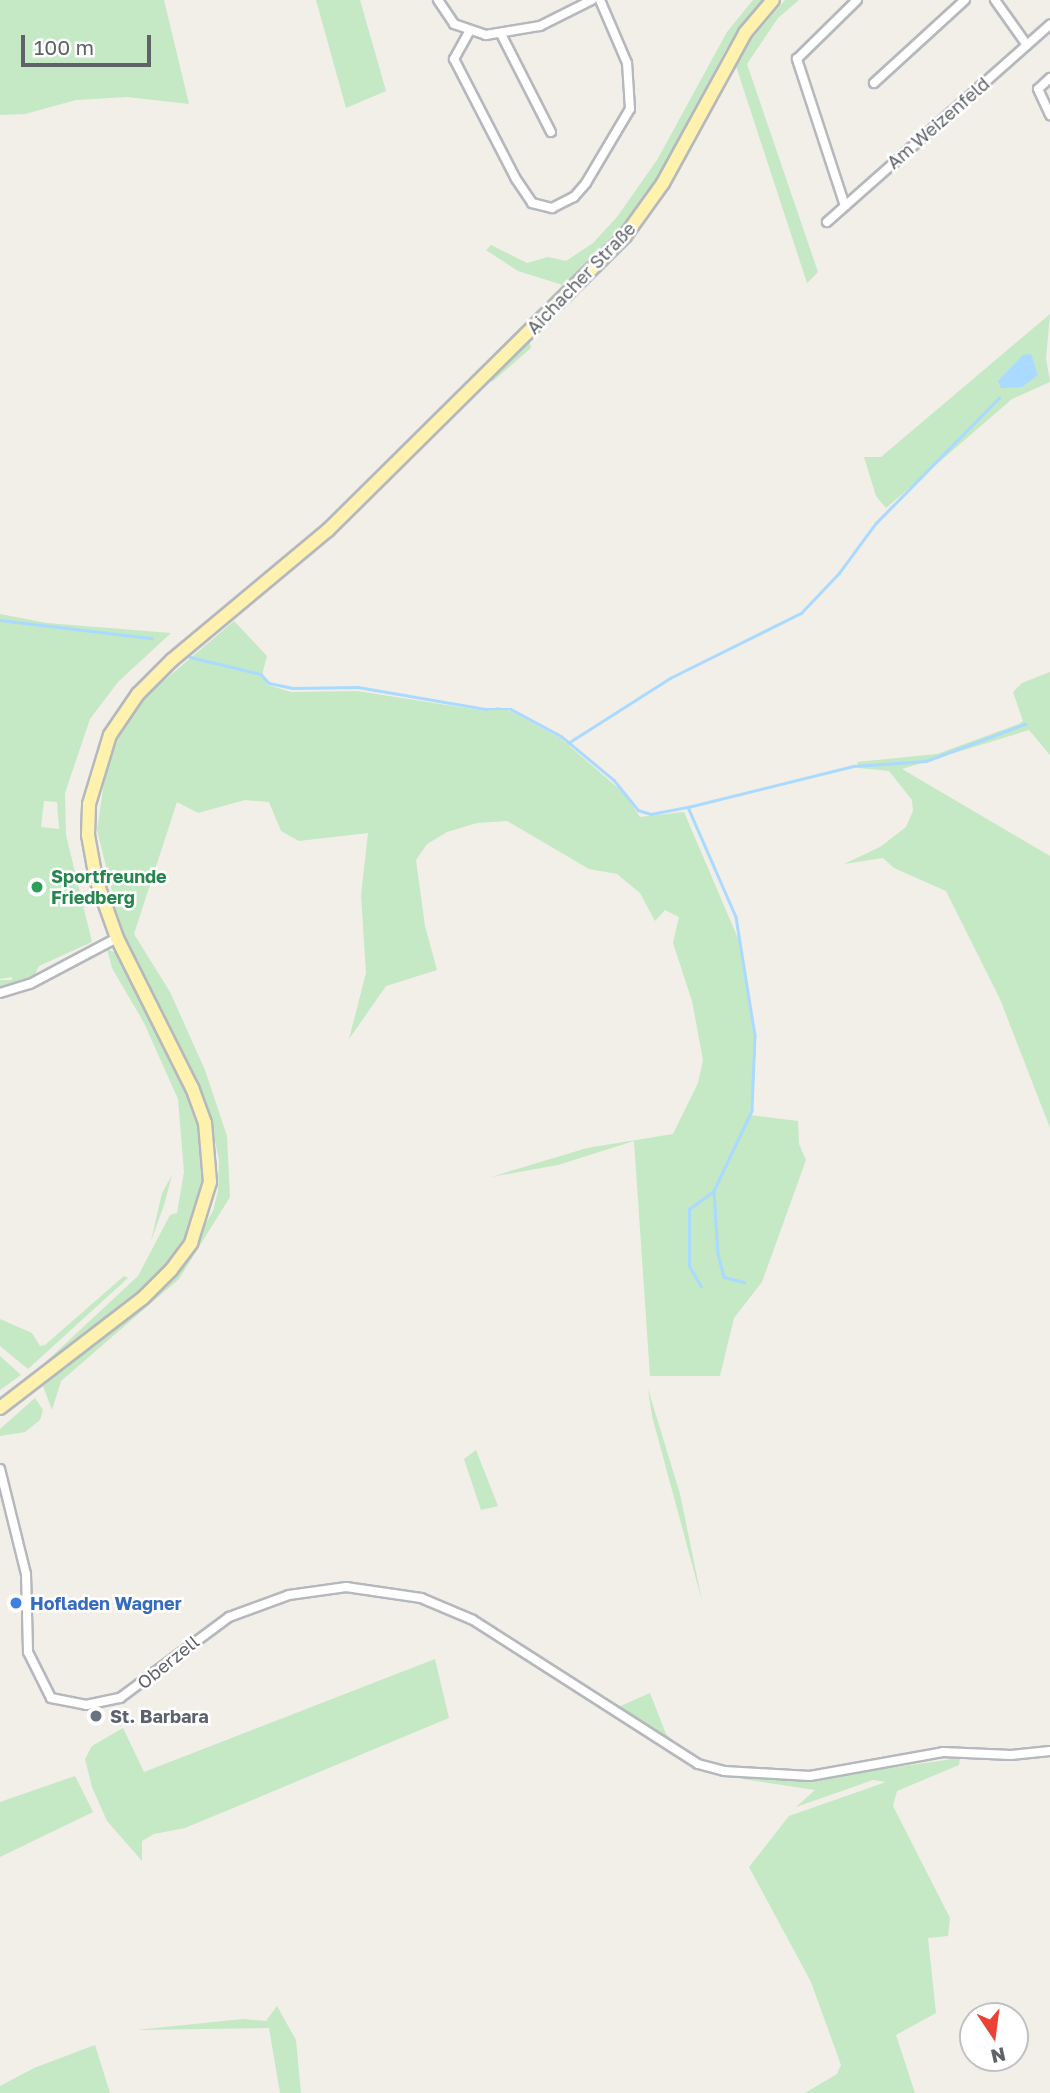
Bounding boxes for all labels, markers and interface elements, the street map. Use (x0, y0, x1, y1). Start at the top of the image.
scale bar (24, 21, 154, 65)
text: 100 m (34, 34, 94, 60)
street label: Am Weizenfeld (882, 73, 994, 173)
street label: Aichacher Straße (522, 218, 640, 338)
place label: Sportfreunde Friedberg (51, 866, 167, 908)
marker: Sportfreunde Friedberg (29, 879, 45, 895)
place label: Hofladen Wagner (30, 1592, 182, 1614)
marker: Hofladen Wagner (8, 1595, 24, 1611)
street label: Oberzell (133, 1631, 203, 1693)
place label: St. Barbara (110, 1705, 209, 1727)
marker: St. Barbara (88, 1708, 104, 1724)
north arrow (959, 2002, 1029, 2072)
text: N (989, 2043, 1008, 2069)

